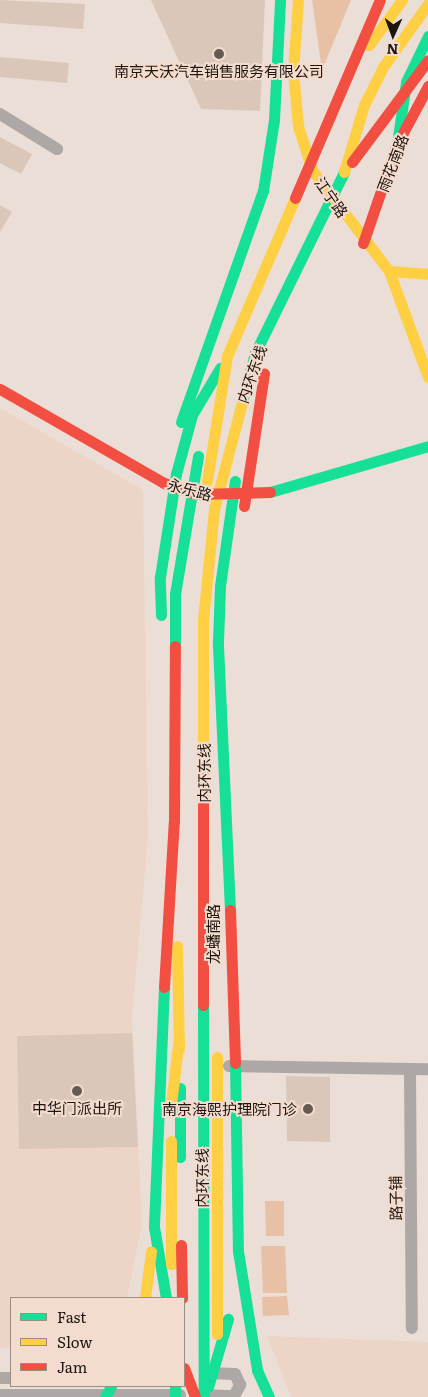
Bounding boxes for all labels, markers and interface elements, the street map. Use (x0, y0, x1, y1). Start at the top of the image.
north arrow (368, 10, 418, 60)
text: N (386, 40, 399, 60)
marker: 南京天沃汽车销售服务有限公司 (213, 48, 225, 60)
place label: 南京天沃汽车销售服务有限公司 (114, 62, 324, 80)
street label: 雨花南路 (373, 132, 411, 194)
street label: 江宁路 (312, 173, 352, 221)
street label: 内环东线 (233, 343, 269, 405)
street label: 永乐路 (166, 474, 214, 504)
street label: 内环东线 (195, 743, 213, 803)
street label: 龙蟠南路 (204, 904, 222, 964)
marker: 中华门派出所 (71, 1085, 83, 1097)
place label: 中华门派出所 (32, 1099, 122, 1117)
place label: 南京海熙护理院门诊 (162, 1100, 297, 1118)
marker: 南京海熙护理院门诊 (301, 1102, 315, 1116)
street label: 内环东线 (193, 1148, 211, 1208)
street label: 路子铺 (386, 1175, 404, 1221)
legend (10, 1297, 185, 1387)
text: Fast (57, 1305, 86, 1328)
text: Slow (57, 1330, 92, 1353)
text: Jam (57, 1355, 87, 1378)

